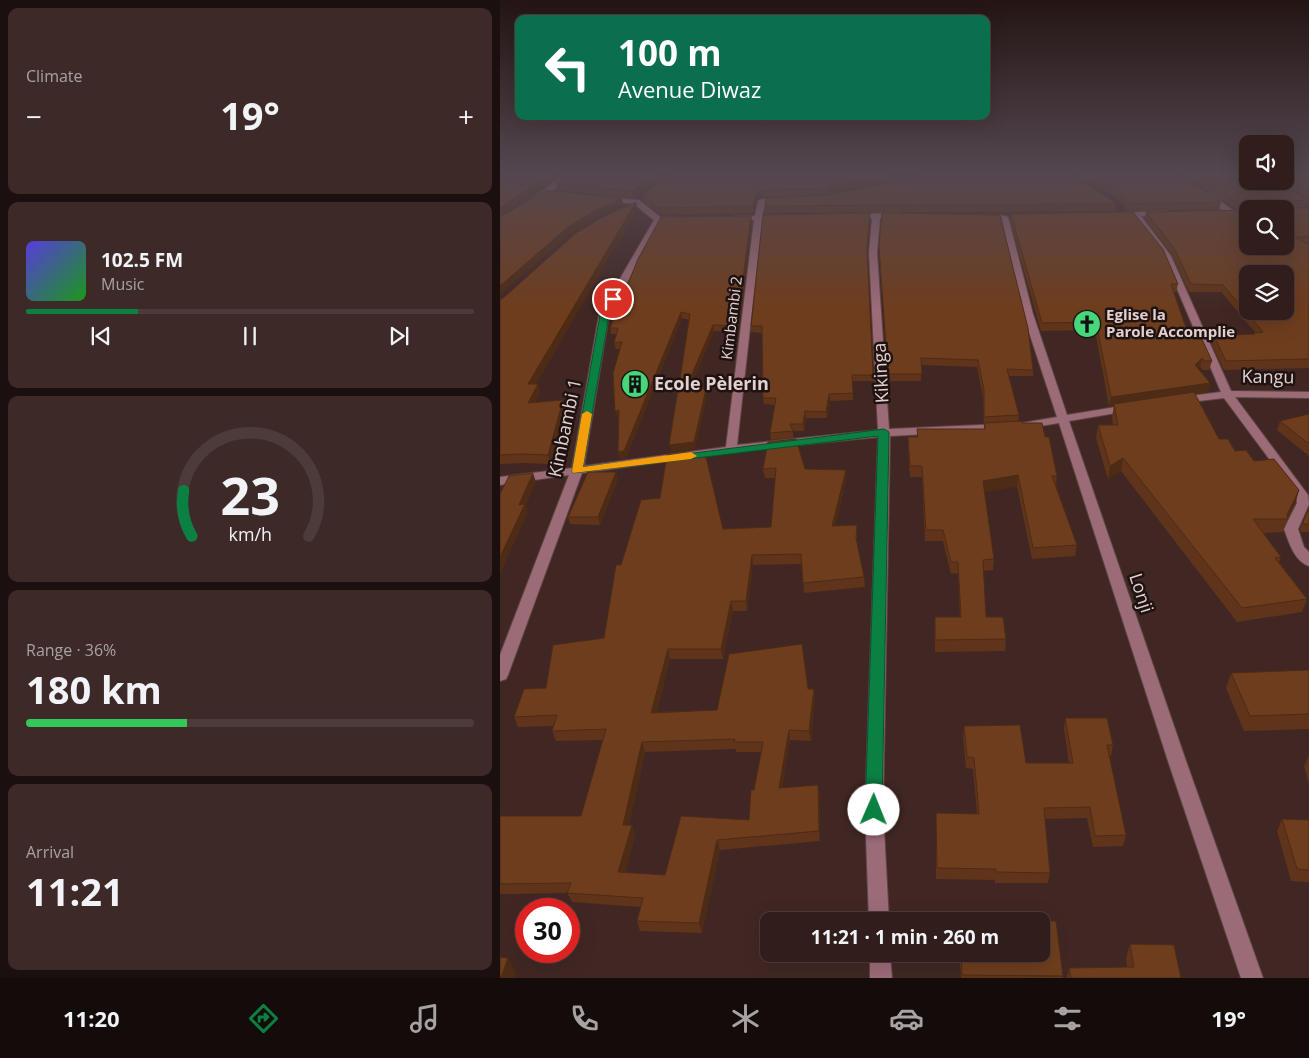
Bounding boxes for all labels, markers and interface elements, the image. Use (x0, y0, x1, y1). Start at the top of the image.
text: 100 m (618, 29, 722, 76)
icon: left (535, 35, 600, 100)
text: Climate (26, 65, 83, 87)
text: Avenue Diwaz (618, 74, 761, 104)
text: 19° (220, 89, 280, 141)
text: − (26, 97, 42, 135)
text: + (458, 97, 474, 135)
map controls (1239, 135, 1294, 320)
button: sound (1239, 135, 1294, 190)
button: search (1239, 200, 1294, 255)
text: 102.5 FM (101, 247, 183, 273)
button: layers (1239, 265, 1294, 320)
text: Music (101, 273, 145, 295)
street label: Kimbambi 2 (716, 275, 746, 361)
pin (592, 278, 634, 320)
icon: arrive (599, 285, 627, 313)
place label: Eglise la Parole Accomplie (1106, 304, 1235, 341)
church icon: Eglise la Parole Accomplie (1072, 309, 1102, 339)
icon: previous (87, 322, 115, 350)
icon: pause (236, 322, 264, 350)
icon: next (385, 322, 413, 350)
street label: Kikinga (866, 342, 894, 404)
street label: Kangu (1241, 364, 1295, 388)
building icon: Ecole Pèlerin (620, 369, 650, 399)
place label: Ecole Pèlerin (654, 371, 769, 395)
street label: Kimbambi 1 (542, 376, 586, 479)
text: 23 (220, 459, 280, 530)
text: km/h (228, 522, 272, 546)
street label: Lonji (1124, 570, 1160, 616)
text: Range · 36% (26, 639, 116, 661)
text: 180 km (26, 663, 162, 715)
position arrow (847, 783, 899, 835)
text: Arrival (26, 841, 74, 863)
text: 11:21 (26, 865, 124, 917)
speed limit sign: 30 (515, 898, 580, 963)
text: 11:21 · 1 min · 260 m (811, 924, 999, 950)
icon: directions (246, 1001, 281, 1036)
icon: music (407, 1001, 442, 1036)
icon: phone (567, 1001, 602, 1036)
icon: climate (728, 1001, 763, 1036)
icon: car (889, 1001, 924, 1036)
icon: filters (1050, 1001, 1085, 1036)
text: 11:20 (63, 1003, 120, 1033)
text: 19° (1211, 1003, 1246, 1033)

